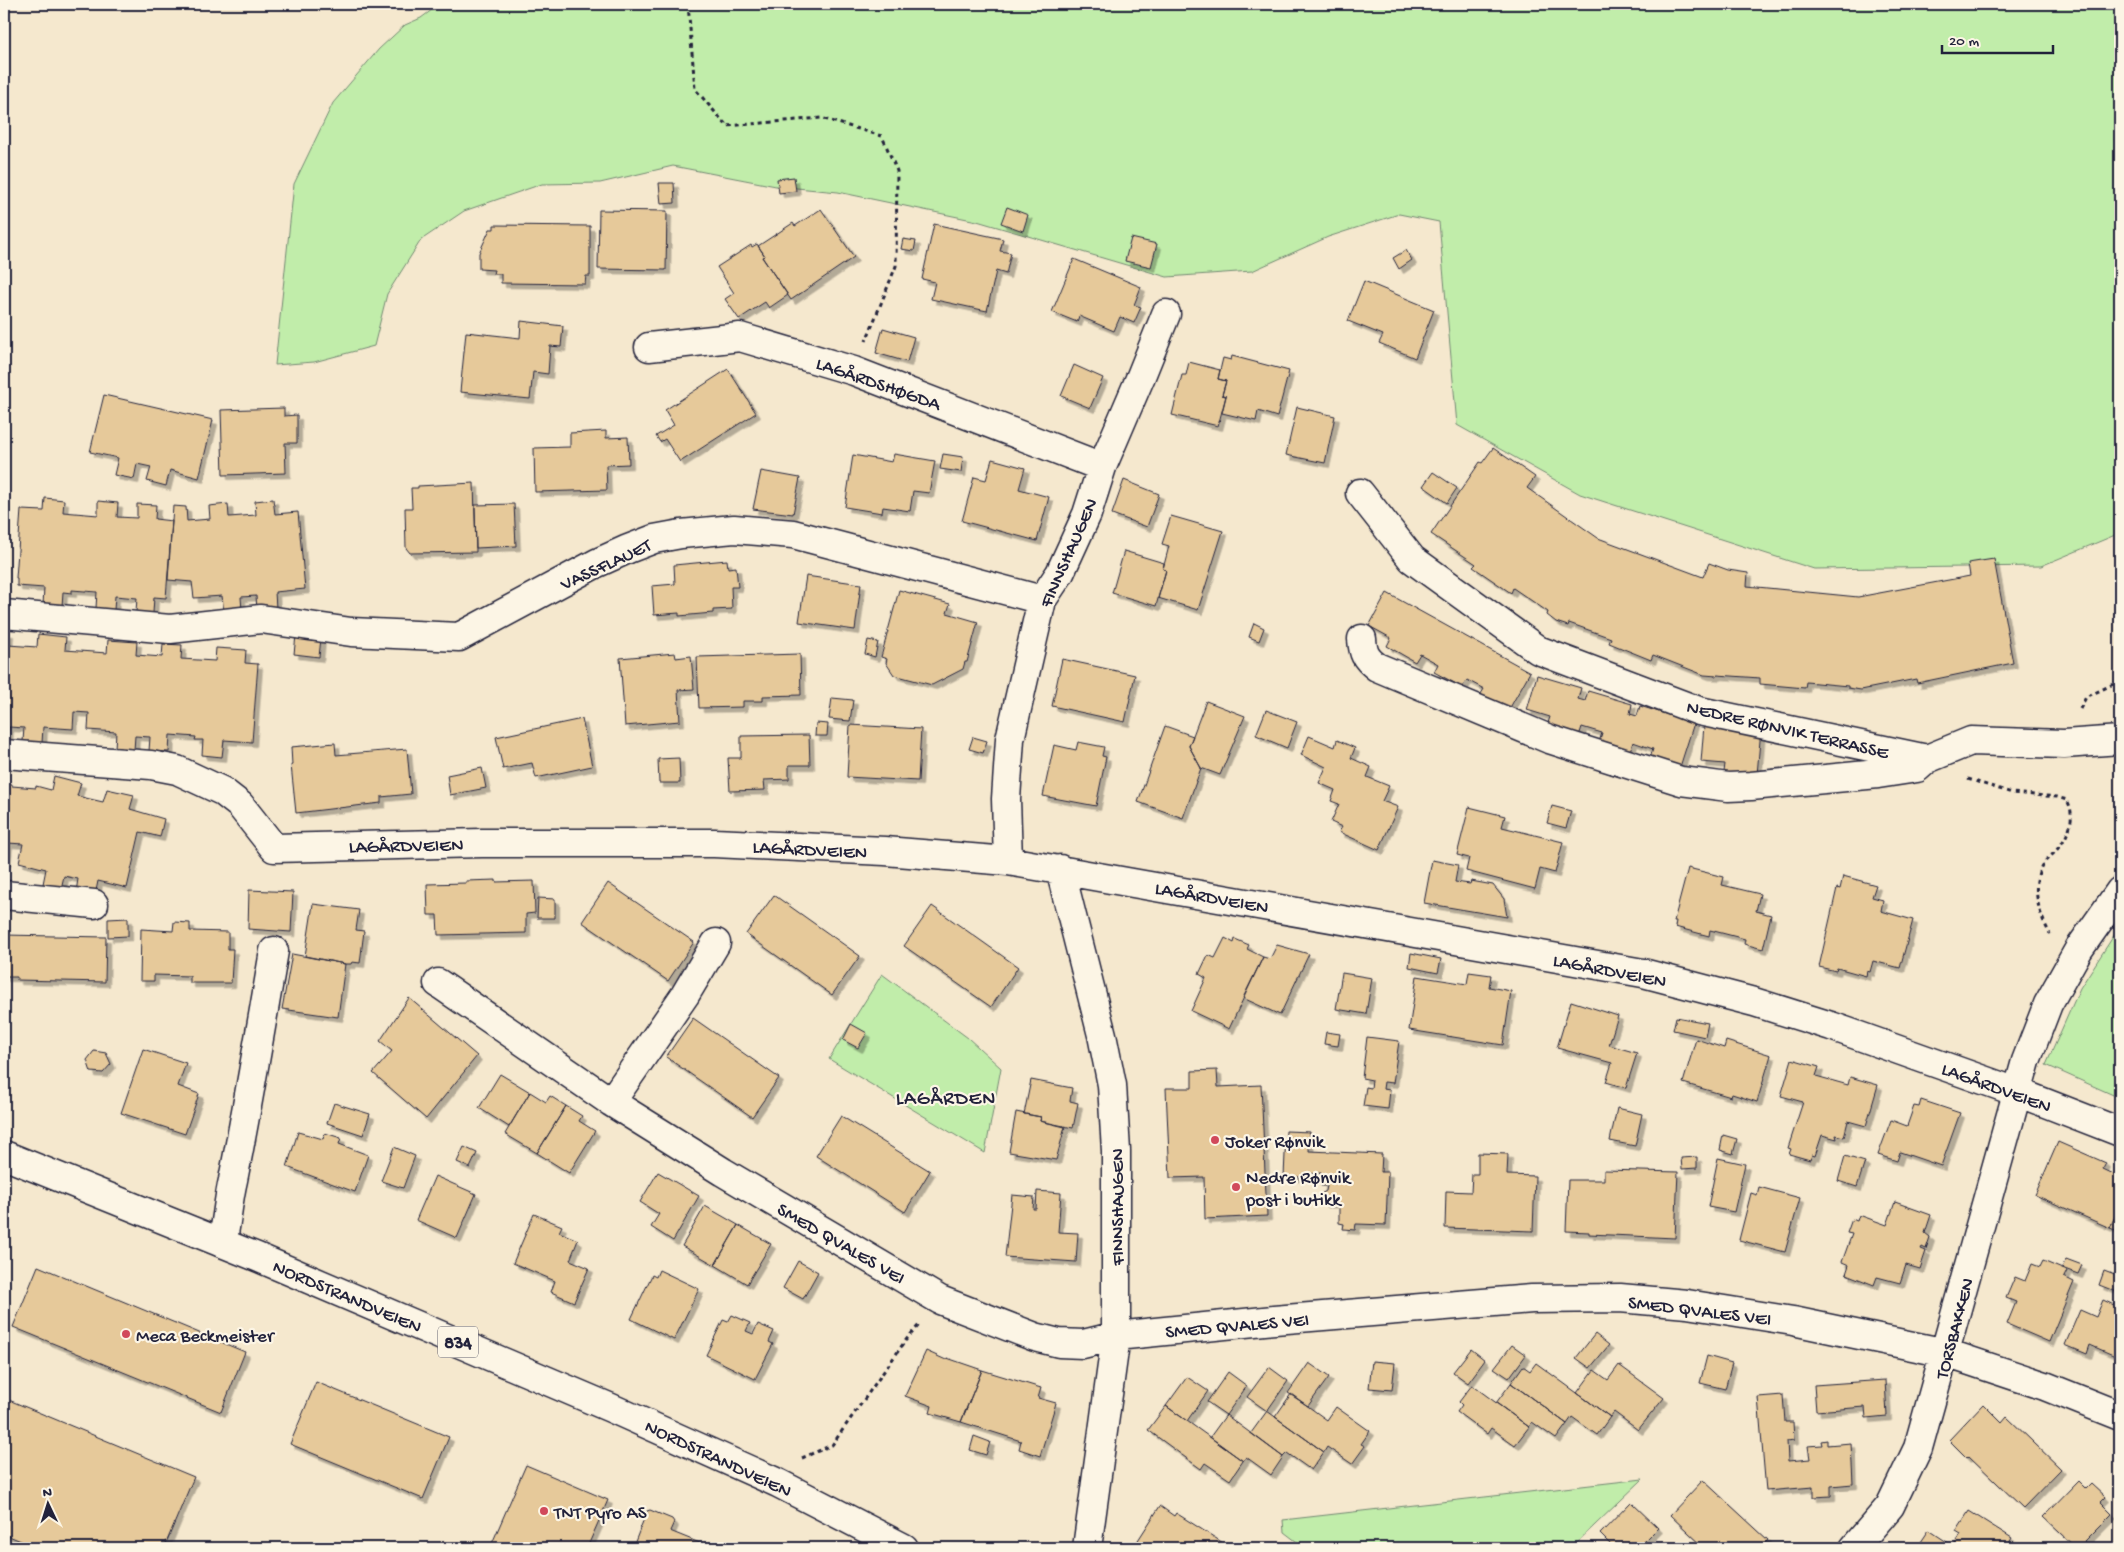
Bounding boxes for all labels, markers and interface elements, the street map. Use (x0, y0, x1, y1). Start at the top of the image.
scale bar (1942, 22, 2053, 54)
text: 20 m (1949, 33, 1979, 51)
street label: LAGÅRDSHØGDA (812, 352, 945, 418)
street label: FINNSHAUGEN (1035, 495, 1105, 613)
street label: VASSFLAUET (557, 535, 656, 598)
street label: NEDRE RØNVIK TERRASSE (1684, 697, 1892, 766)
street label: LAGÅRDVEIEN (348, 834, 464, 860)
street label: LAGÅRDVEIEN (752, 836, 868, 866)
street label: LAGÅRDVEIEN (1153, 877, 1270, 921)
street label: LAGÅRDVEIEN (1551, 949, 1668, 995)
street label: LAGÅRDVEIEN (1938, 1058, 2054, 1120)
district label: LAGÅRDEN (896, 1086, 996, 1112)
place label: Joker Rønvik (1225, 1132, 1326, 1155)
marker: Joker Rønvik (1209, 1134, 1221, 1146)
street label: FINNSHAUGEN (1108, 1148, 1131, 1267)
place label: Nedre Rønvik post i butikk (1245, 1168, 1352, 1213)
marker: Nedre Rønvik post i butikk (1230, 1181, 1242, 1193)
street label: SMED QVALES VEI (772, 1199, 909, 1291)
street label: NORDSTRANDVEIEN (269, 1256, 425, 1340)
street label: TORSBAKKEN (1932, 1276, 1981, 1383)
street label: SMED QVALES VEI (1627, 1292, 1773, 1333)
street label: SMED QVALES VEI (1164, 1310, 1310, 1345)
place label: Meca Beckmeister (136, 1326, 276, 1349)
road number: 834 (438, 1326, 478, 1358)
marker: Meca Beckmeister (120, 1328, 132, 1340)
street label: NORDSTRANDVEIEN (640, 1416, 795, 1504)
north arrow (22, 1480, 72, 1530)
text: N (42, 1485, 52, 1502)
place label: TNT Pyro AS (553, 1503, 647, 1526)
marker: TNT Pyro AS (538, 1505, 550, 1517)

